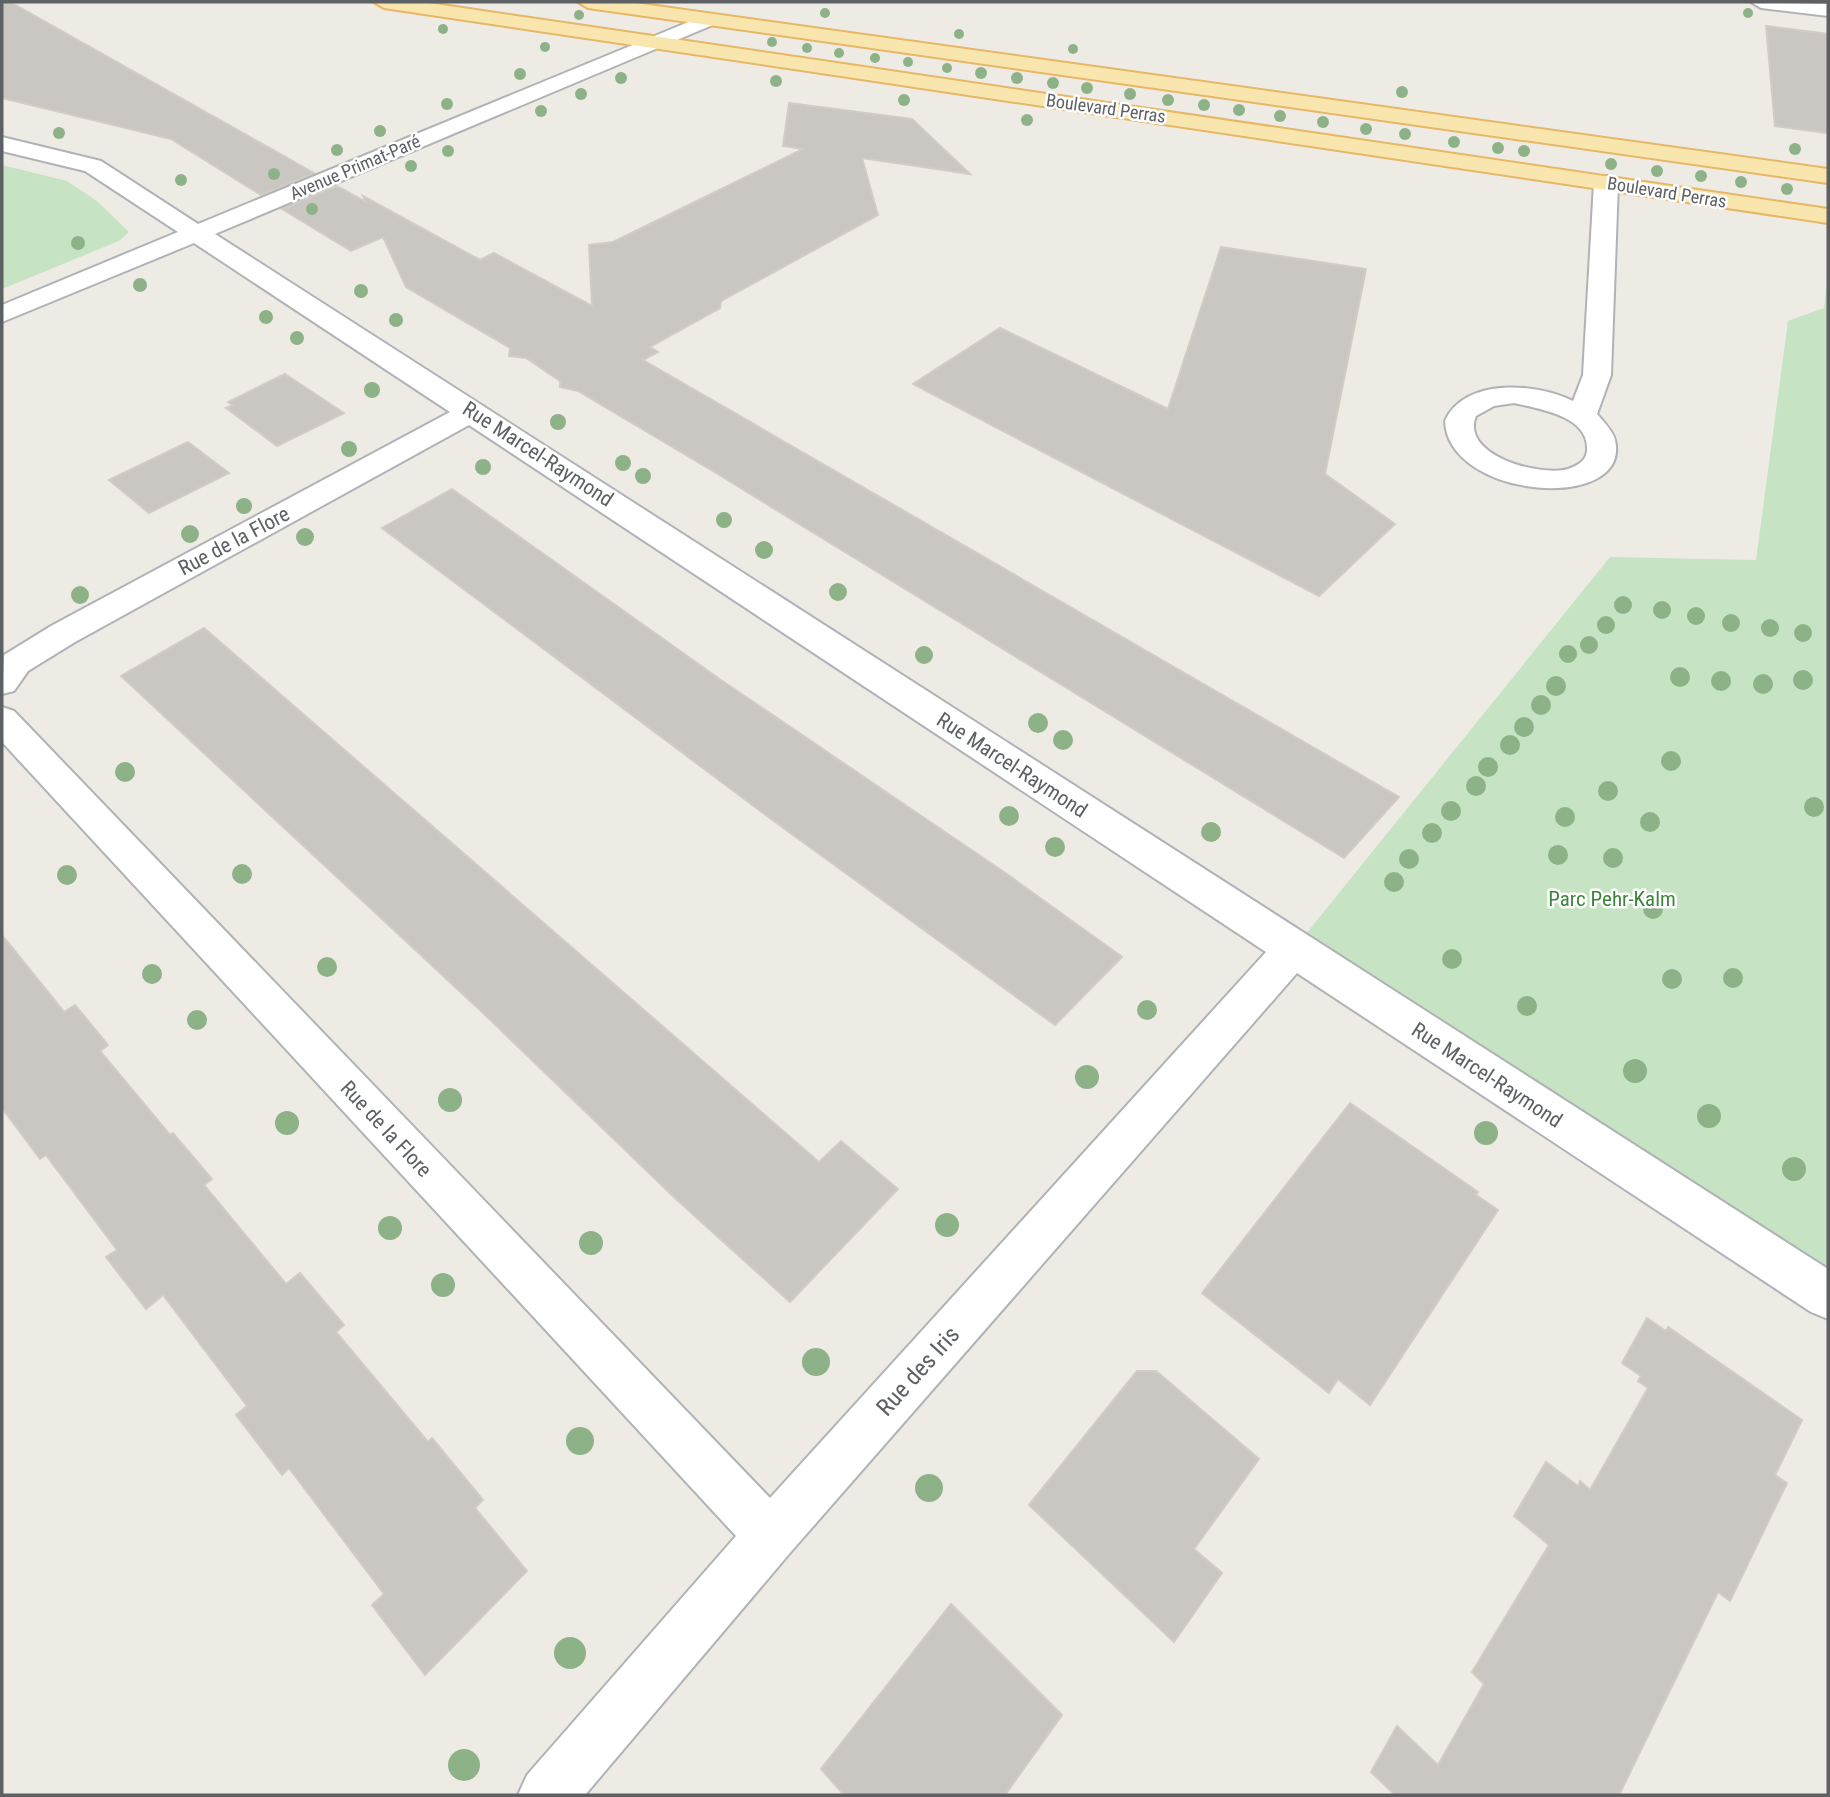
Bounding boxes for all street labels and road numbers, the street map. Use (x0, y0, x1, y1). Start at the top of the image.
street label: Boulevard Perras (1045, 89, 1167, 127)
street label: Avenue Primat-Paré (287, 130, 423, 204)
street label: Boulevard Perras (1606, 172, 1728, 212)
street label: Rue Marcel-Raymond (458, 396, 618, 512)
street label: Rue de la Flore (174, 502, 294, 580)
street label: Rue Marcel-Raymond (932, 707, 1092, 823)
street label: Rue Marcel-Raymond (1407, 1017, 1567, 1133)
street label: Rue de la Flore (336, 1076, 437, 1182)
street label: Rue des Iris (871, 1321, 965, 1421)

